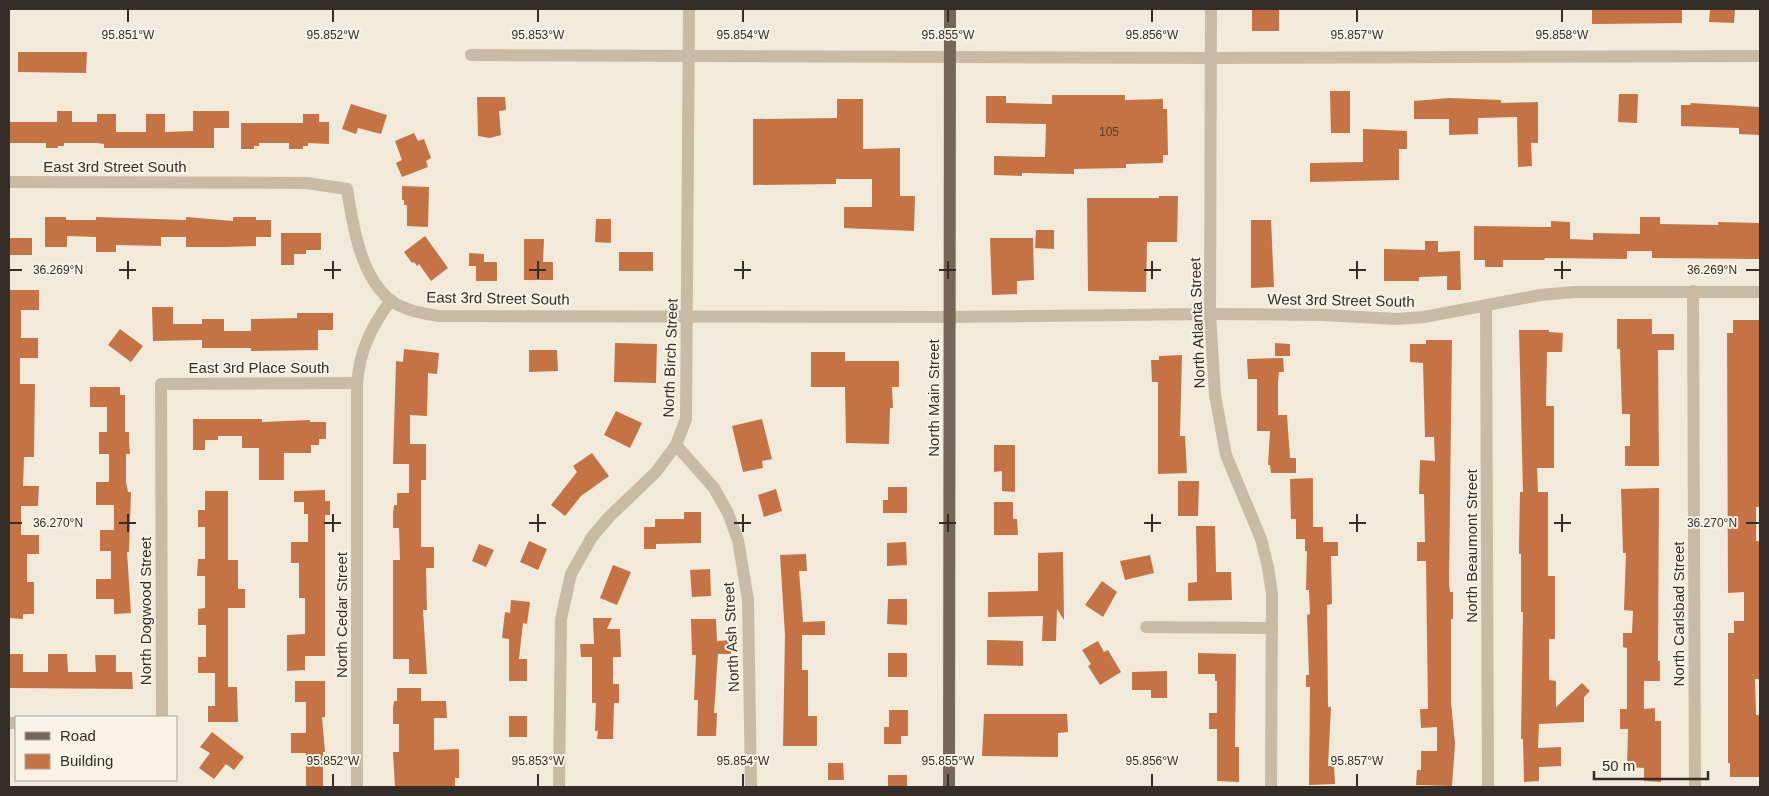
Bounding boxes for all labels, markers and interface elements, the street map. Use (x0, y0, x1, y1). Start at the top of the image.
text: 95.851°W (102, 28, 155, 42)
text: 95.852°W (307, 28, 360, 42)
text: 95.853°W (512, 28, 565, 42)
text: 95.854°W (717, 28, 770, 42)
text: 95.855°W (922, 28, 975, 42)
text: 95.856°W (1126, 28, 1179, 42)
text: 95.857°W (1331, 28, 1384, 42)
text: 95.858°W (1536, 28, 1589, 42)
house number: 105 (1099, 125, 1119, 139)
street label: East 3rd Street South (43, 158, 187, 175)
street label: North Atlanta Street (1186, 256, 1208, 389)
text: 36.269°N (33, 263, 83, 277)
text: 36.269°N (1687, 263, 1737, 277)
street label: East 3rd Street South (426, 288, 570, 308)
street label: West 3rd Street South (1267, 290, 1415, 310)
street label: North Birch Street (659, 297, 681, 418)
street label: North Main Street (925, 338, 942, 457)
street label: East 3rd Place South (189, 359, 329, 376)
street label: North Beaumont Street (1463, 468, 1480, 623)
text: 36.270°N (33, 516, 83, 530)
text: 36.270°N (1687, 516, 1737, 530)
street label: North Dogwood Street (137, 536, 154, 685)
street label: North Carlsbad Street (1670, 541, 1687, 687)
street label: North Cedar Street (333, 551, 350, 678)
street label: North Ash Street (720, 581, 742, 692)
legend (15, 716, 178, 781)
text: Road (60, 727, 96, 744)
scale bar (1594, 748, 1708, 780)
text: Building (60, 752, 113, 769)
text: 95.852°W (307, 754, 360, 768)
text: 95.853°W (512, 754, 565, 768)
text: 95.854°W (717, 754, 770, 768)
text: 95.855°W (922, 754, 975, 768)
text: 95.856°W (1126, 754, 1179, 768)
text: 95.857°W (1331, 754, 1384, 768)
text: 50 m (1602, 757, 1635, 774)

